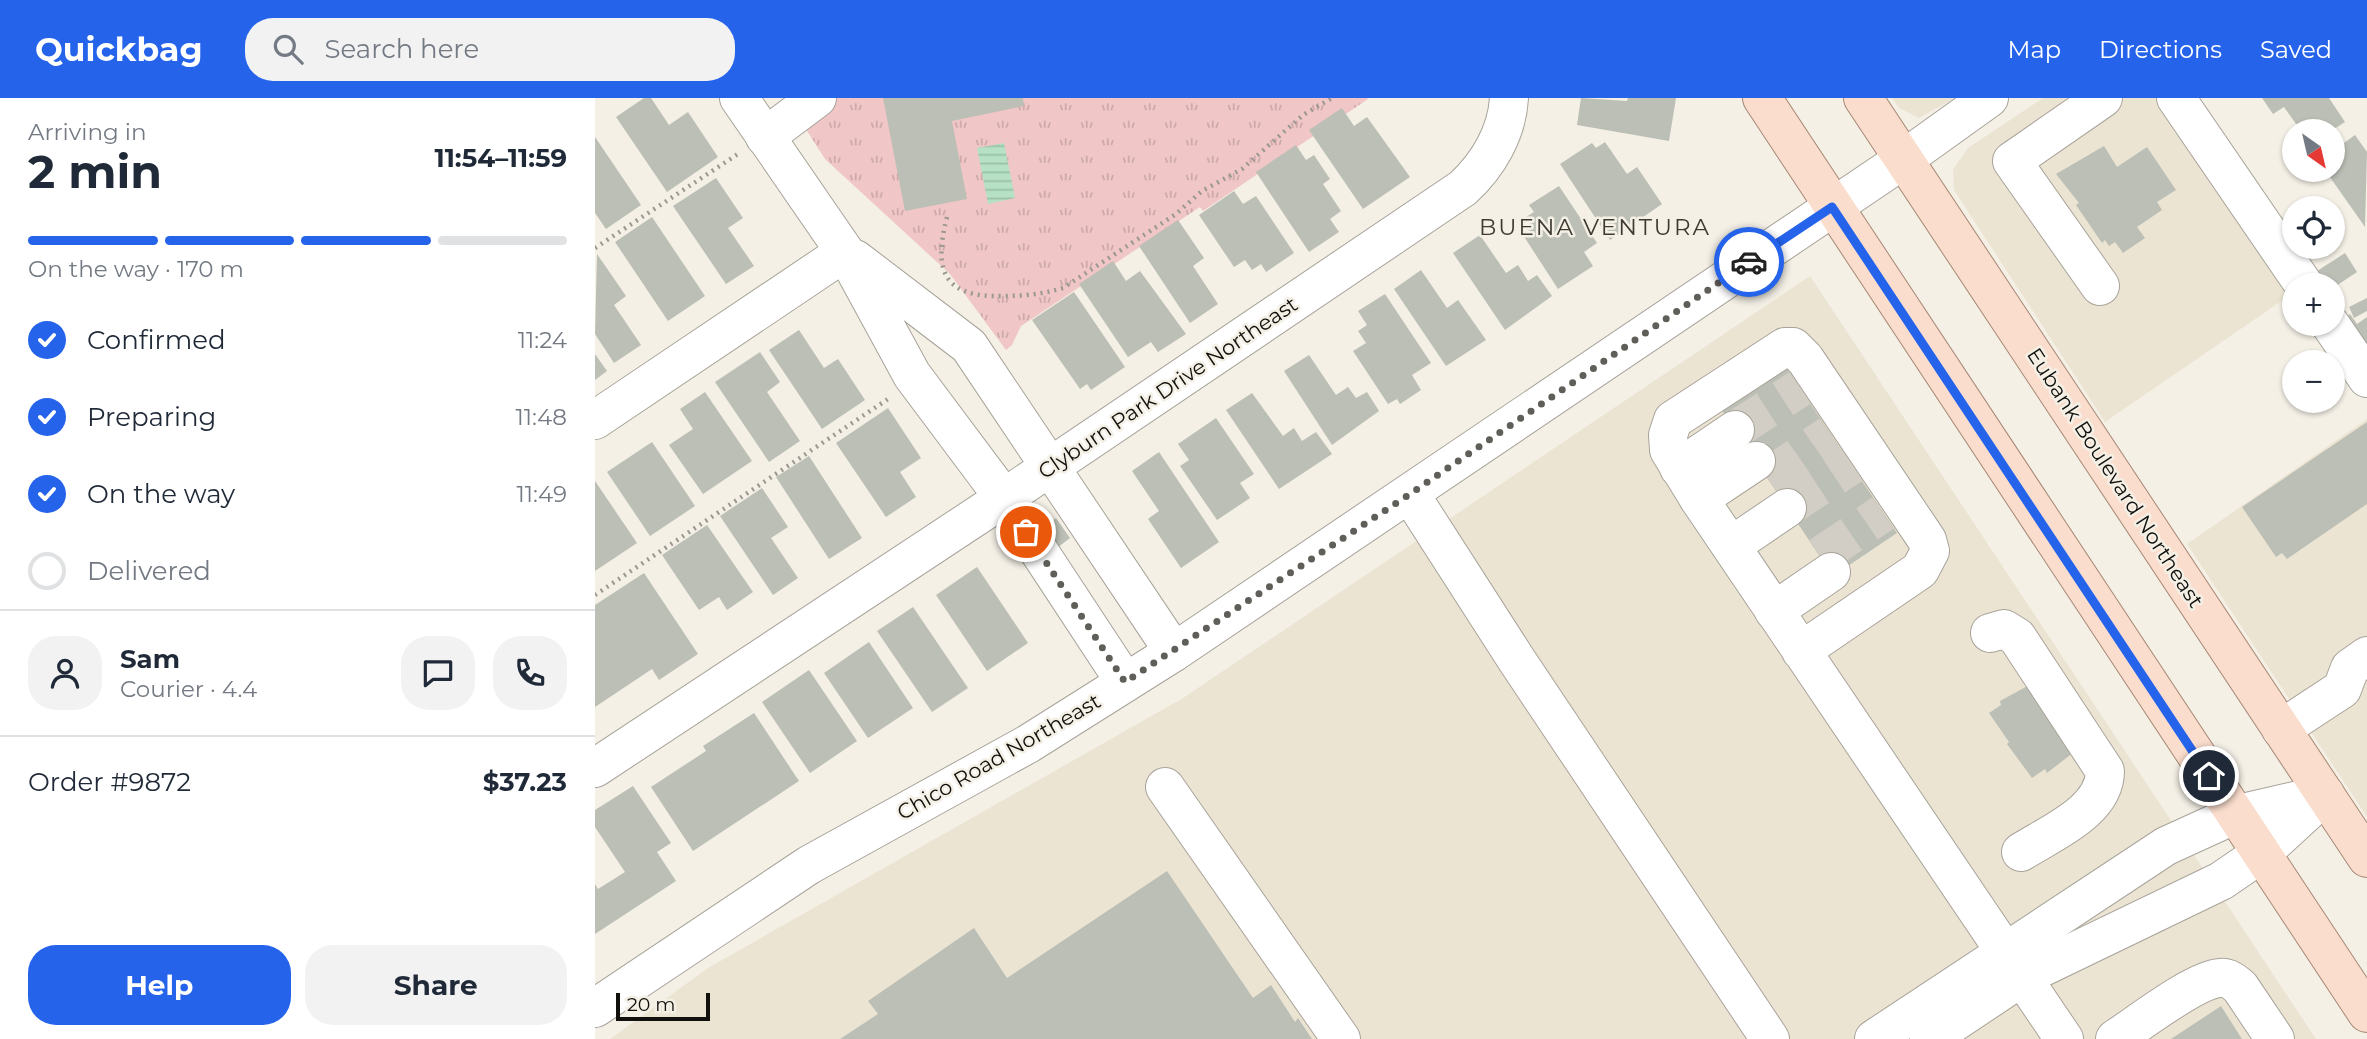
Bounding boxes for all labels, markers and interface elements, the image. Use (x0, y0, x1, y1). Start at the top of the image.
search box (245, 18, 735, 81)
text: Quickbag (35, 29, 203, 69)
icon: search (269, 30, 307, 68)
text: Search here (325, 33, 479, 65)
text: Map (2008, 35, 2061, 64)
text: Directions (2099, 35, 2222, 64)
text: Saved (2260, 35, 2332, 64)
text: Arriving in (28, 118, 147, 146)
north arrow (2282, 119, 2345, 182)
map controls (2282, 119, 2345, 413)
text: 11:54–11:59 (434, 142, 567, 174)
text: 2 min (28, 143, 162, 200)
button: locate (2282, 196, 2345, 259)
district label: BUENA VENTURA (1479, 213, 1711, 241)
courier (1714, 227, 1784, 297)
icon: car (1730, 243, 1768, 281)
text: On the way · 170 m (28, 255, 244, 283)
button: + (2282, 273, 2345, 336)
street label: Clyburn Park Drive Northeast (1033, 291, 1302, 484)
icon: check (28, 321, 66, 359)
text: Confirmed (87, 324, 226, 356)
text: 11:24 (518, 326, 567, 354)
street label: Eubank Boulevard Northeast (2022, 343, 2209, 612)
button: − (2282, 350, 2345, 413)
icon: check (28, 398, 66, 436)
text: Preparing (87, 401, 216, 433)
text: 11:48 (515, 403, 567, 431)
icon: check (28, 475, 66, 513)
text: On the way (87, 478, 235, 510)
text: 11:49 (516, 480, 567, 508)
pin (996, 502, 1056, 562)
icon: bag (1007, 513, 1045, 551)
text: Delivered (87, 555, 211, 587)
button: person (28, 636, 102, 710)
button: chat (401, 636, 475, 710)
button: phone (493, 636, 567, 710)
text: Sam (120, 643, 180, 675)
text: Courier · 4.4 (120, 675, 257, 703)
street label: Chico Road Northeast (893, 688, 1105, 825)
pin (2179, 746, 2239, 806)
icon: home (2190, 757, 2228, 795)
text: Order #9872 (28, 766, 191, 798)
text: $37.23 (483, 766, 567, 798)
button: Help (28, 945, 291, 1025)
button: Share (305, 945, 567, 1025)
scale bar (616, 990, 711, 1022)
text: 20 m (627, 993, 675, 1016)

